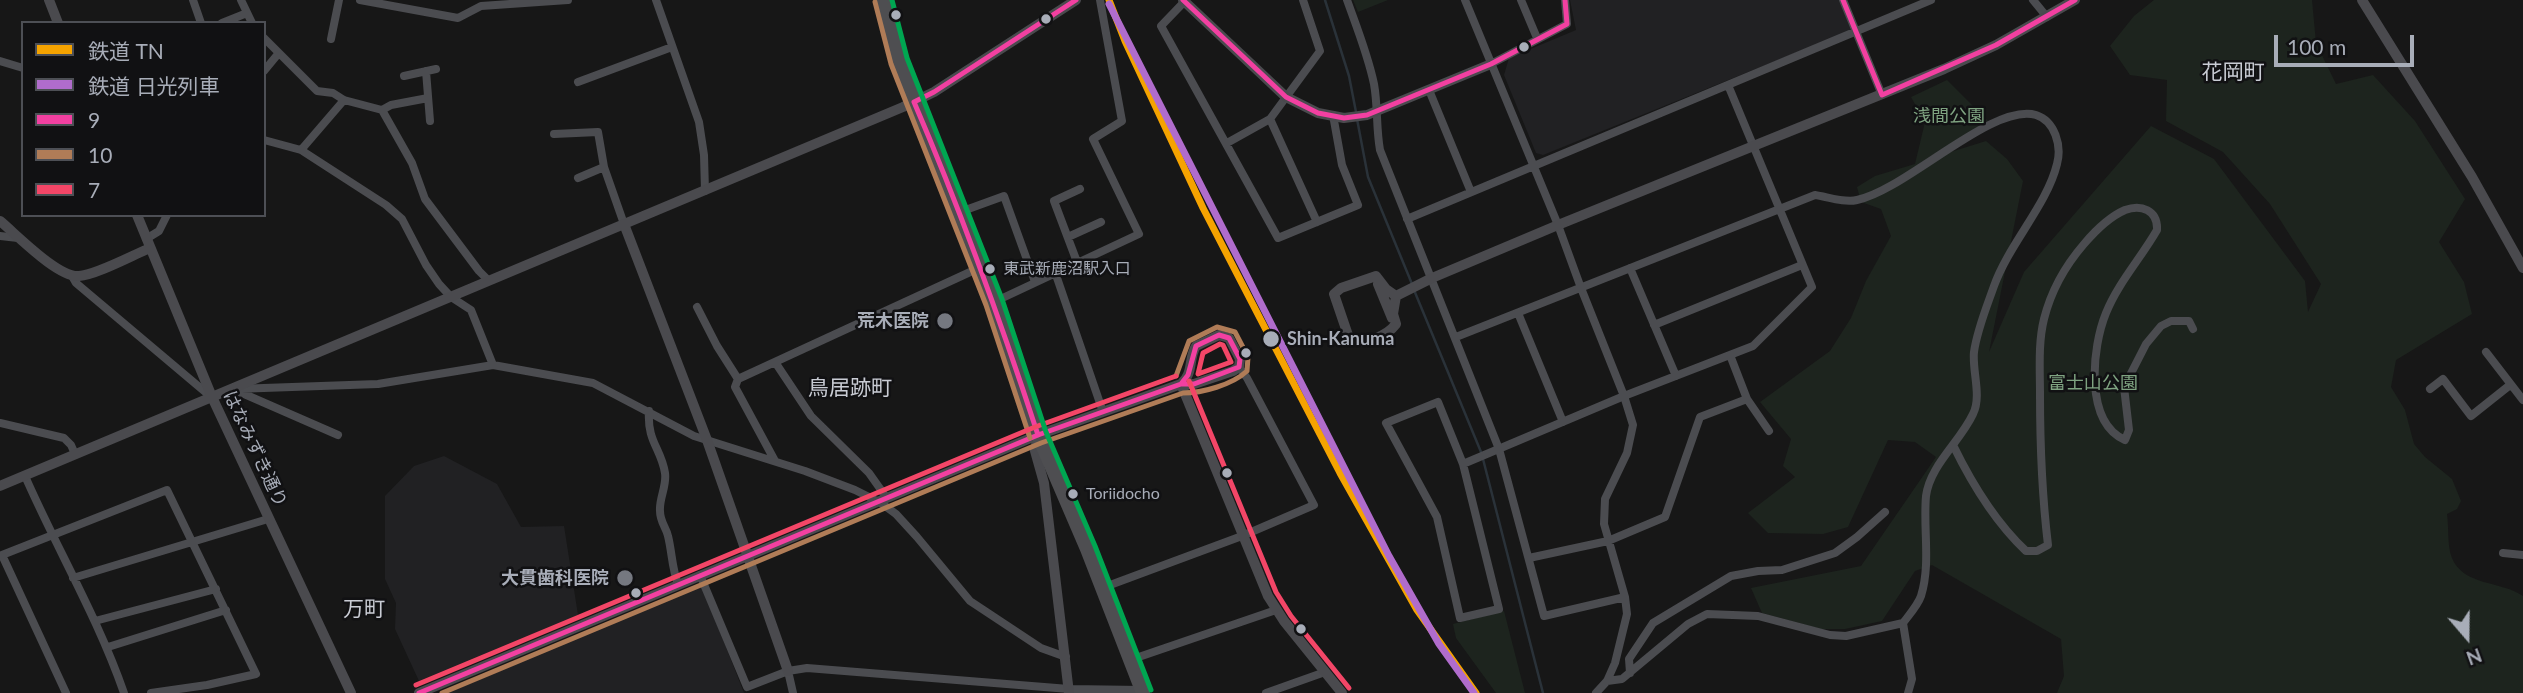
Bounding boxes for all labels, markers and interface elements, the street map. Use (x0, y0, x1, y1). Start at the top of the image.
unlabelled marker (889, 8, 903, 22)
unlabelled marker (1039, 12, 1053, 26)
legend (21, 21, 266, 217)
scale bar (2278, 21, 2418, 65)
text: 100 m (2287, 34, 2346, 59)
text: 鉄道 TN (88, 38, 164, 63)
unlabelled marker (1517, 40, 1531, 54)
district label: 花岡町 (2202, 59, 2264, 85)
text: 鉄道 日光列車 (88, 73, 219, 98)
park label: 浅間公園 (1913, 105, 1985, 127)
text: 9 (88, 107, 100, 132)
text: 10 (88, 142, 112, 167)
text: 7 (88, 177, 100, 202)
place label: 東武新鹿沼駅入口 (1003, 259, 1131, 279)
marker: 東武新鹿沼駅入口 (983, 262, 997, 276)
place label: 荒木医院 (857, 310, 929, 332)
marker: 荒木医院 (935, 311, 955, 331)
place label: Shin-Kanuma (1287, 328, 1394, 350)
marker: Shin-Kanuma (1261, 329, 1281, 349)
unlabelled marker (1239, 346, 1253, 360)
park label: 富士山公園 (2048, 372, 2138, 394)
district label: 鳥居跡町 (808, 375, 892, 401)
street label: はなみずき通り (219, 387, 291, 511)
unlabelled marker (1220, 466, 1234, 480)
place label: Toriidocho (1086, 484, 1160, 504)
marker: Toriidocho (1066, 487, 1080, 501)
place label: 大貫歯科医院 (501, 567, 609, 589)
marker: 大貫歯科医院 (615, 568, 635, 588)
unlabelled marker (629, 586, 643, 600)
district label: 万町 (343, 596, 385, 622)
north arrow (2432, 602, 2502, 672)
unlabelled marker (1294, 622, 1308, 636)
text: N (2464, 644, 2485, 671)

